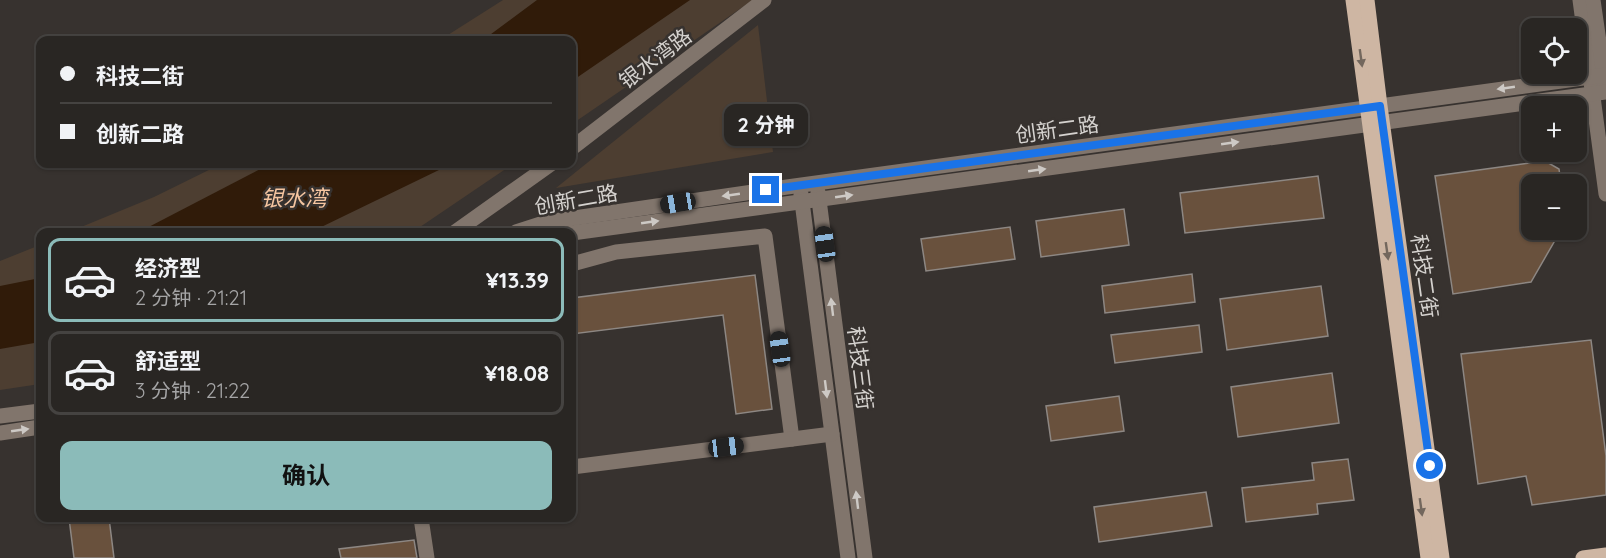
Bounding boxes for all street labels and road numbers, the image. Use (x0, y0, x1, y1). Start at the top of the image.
street label: 银水湾路 (614, 22, 696, 94)
street label: 创新二路 (1014, 110, 1100, 148)
street label: 创新二路 (532, 179, 620, 219)
street label: 科技二街 (1406, 233, 1444, 319)
street label: 科技三街 (843, 325, 879, 411)

